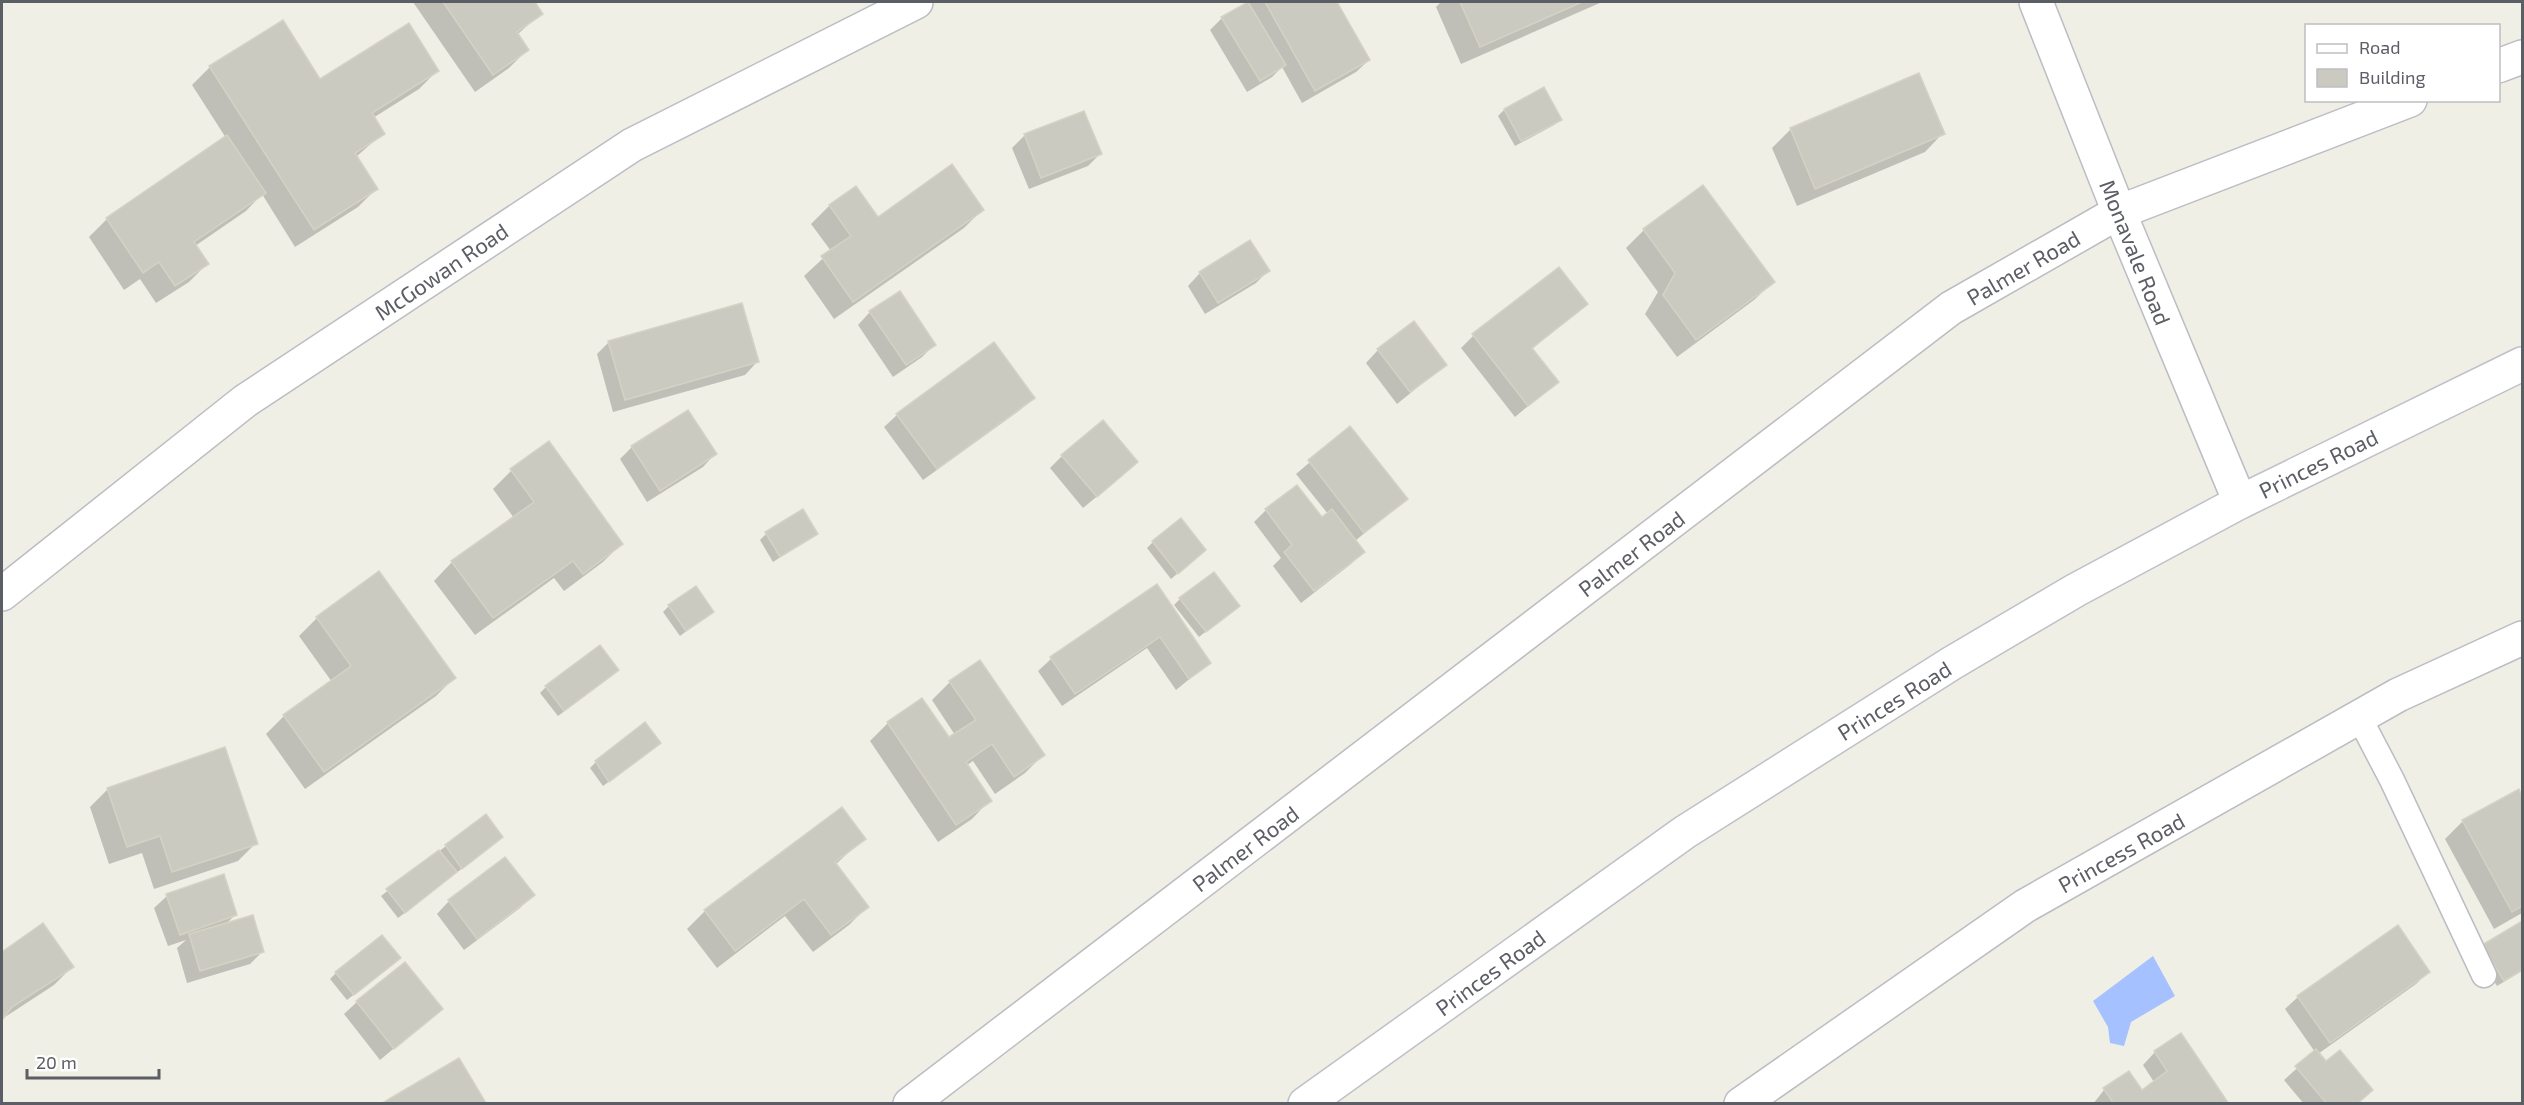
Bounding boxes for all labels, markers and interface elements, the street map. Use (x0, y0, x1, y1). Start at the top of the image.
legend (2305, 24, 2500, 102)
text: Road (2359, 36, 2400, 58)
text: Building (2359, 66, 2426, 88)
street label: Monavale Road (2095, 176, 2177, 328)
street label: McGowan Road (370, 217, 512, 325)
street label: Palmer Road (1962, 224, 2084, 310)
street label: Princes Road (2254, 423, 2382, 503)
street label: Palmer Road (1573, 505, 1689, 601)
street label: Princes Road (1832, 655, 1956, 745)
street label: Palmer Road (1187, 800, 1303, 896)
street label: Princess Road (2053, 807, 2189, 897)
street label: Princes Road (1430, 924, 1550, 1020)
scale bar (27, 1042, 159, 1080)
text: 20 m (36, 1051, 77, 1073)

